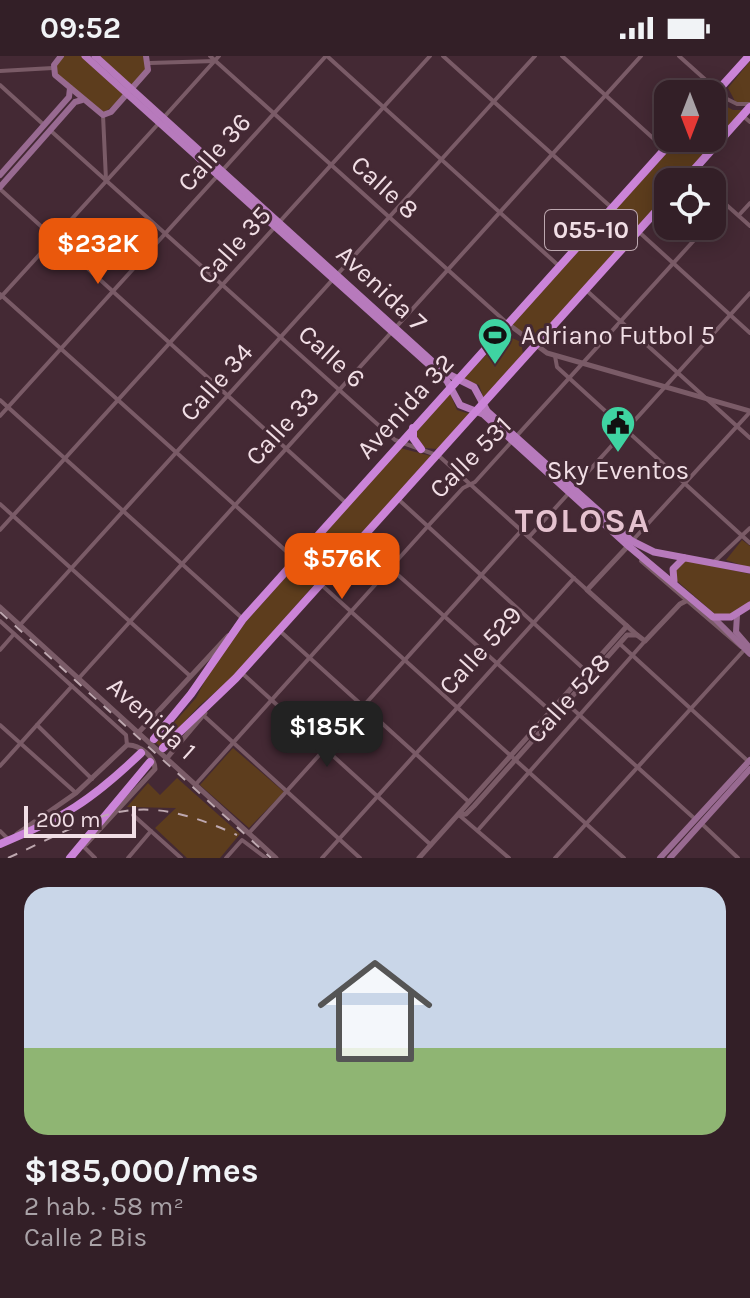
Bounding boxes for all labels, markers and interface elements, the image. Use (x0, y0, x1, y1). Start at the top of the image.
text: 09:52 (40, 10, 121, 46)
north arrow (654, 80, 726, 152)
map controls (654, 80, 726, 240)
street label: Calle 36 (171, 107, 258, 198)
street label: Calle 8 (344, 149, 425, 226)
button: locate (654, 168, 726, 240)
street label: Calle 35 (191, 200, 277, 291)
road number: 055-10 (545, 210, 637, 250)
pin: $232K (42, 218, 154, 286)
text: $232K (57, 228, 139, 259)
street label: Avenida 7 (330, 239, 433, 338)
sports icon: Adriano Futbol 5 (476, 316, 514, 366)
street label: Calle 6 (292, 318, 371, 394)
place label: Adriano Futbol 5 (521, 320, 715, 351)
street label: Calle 34 (173, 337, 259, 428)
street label: Avenida 32 (350, 347, 461, 465)
street label: Calle 33 (239, 381, 326, 472)
public building icon: Sky Eventos (599, 404, 637, 454)
street label: Calle 531 (423, 410, 518, 505)
place label: Sky Eventos (547, 455, 689, 486)
district label: TOLOSA (515, 501, 651, 541)
pin: $576K (286, 533, 398, 601)
text: $576K (303, 543, 381, 574)
street label: Calle 529 (432, 599, 528, 701)
street label: Calle 528 (520, 647, 617, 750)
street label: Avenida 1 (101, 670, 202, 766)
pin: $185K (271, 701, 383, 769)
text: $185K (289, 711, 365, 742)
scale bar (24, 802, 136, 838)
text: 200 m (36, 807, 101, 833)
icon: home (303, 939, 447, 1083)
text: $185,000/mes (24, 1151, 259, 1191)
text: 2 hab. · 58 m² (24, 1191, 184, 1222)
text: Calle 2 Bis (24, 1222, 147, 1253)

